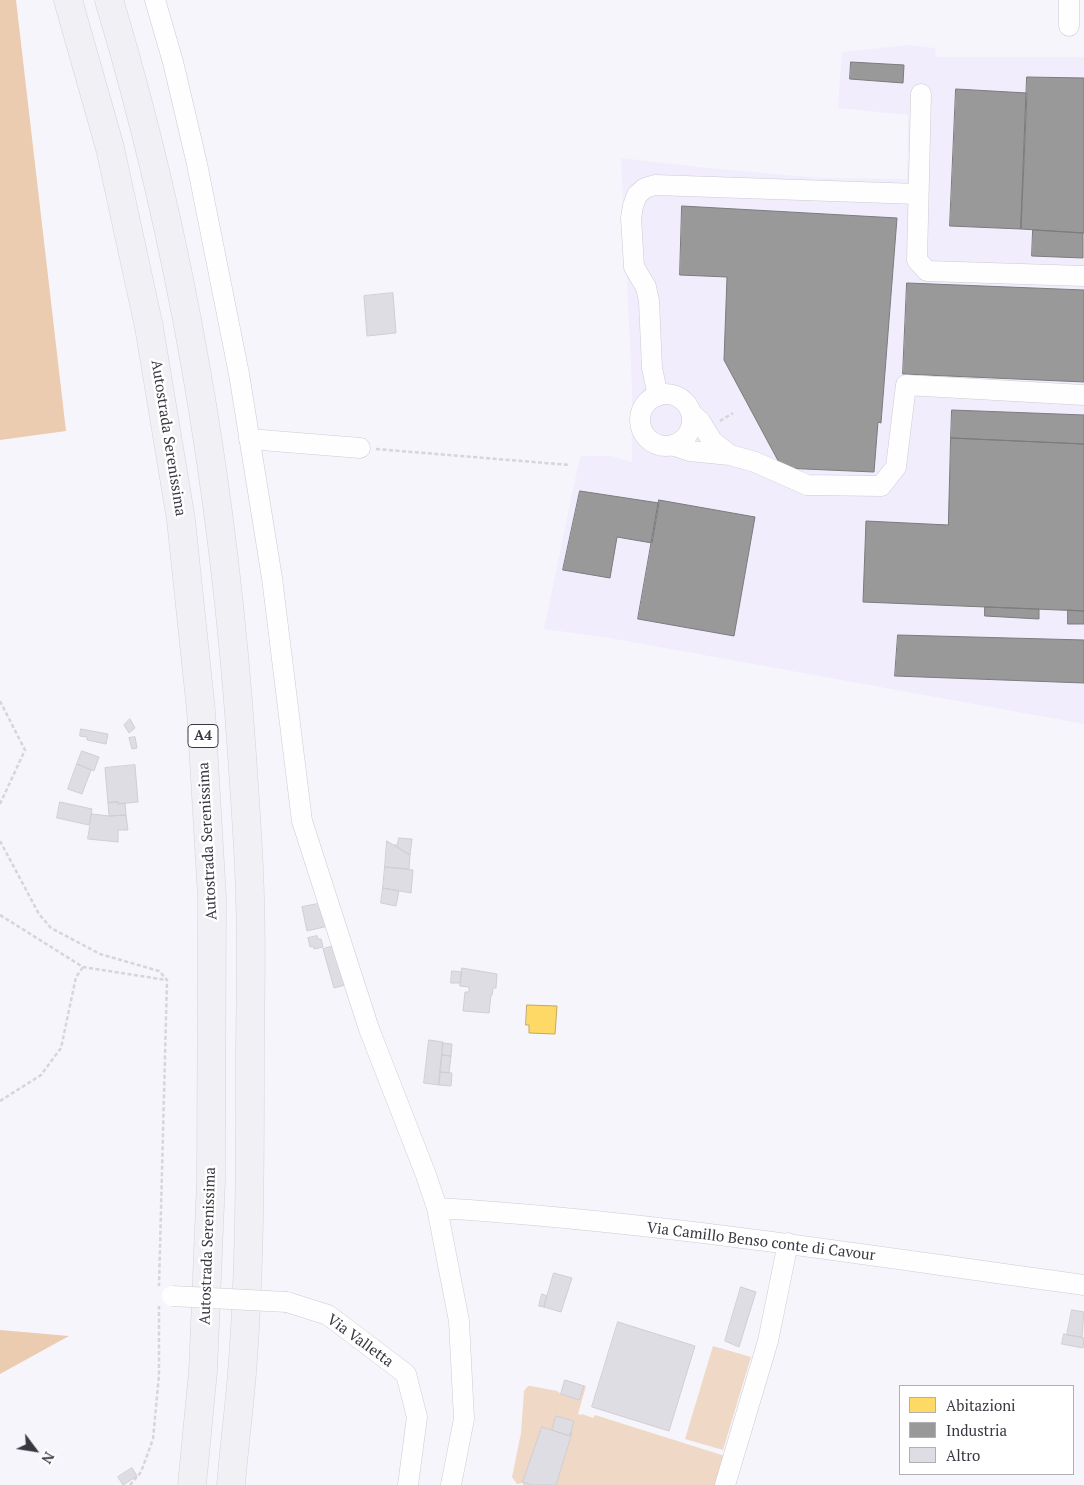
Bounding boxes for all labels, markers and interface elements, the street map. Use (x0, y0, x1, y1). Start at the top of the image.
street label: Autostrada Serenissima (147, 359, 189, 517)
road number: A4 (188, 724, 218, 748)
street label: Autostrada Serenissima (195, 762, 221, 920)
street label: Autostrada Serenissima (196, 1167, 220, 1325)
street label: Via Camillo Benso conte di Cavour (646, 1219, 876, 1265)
street label: Via Valletta (323, 1311, 397, 1371)
legend (899, 1385, 1074, 1475)
text: Abitazioni (946, 1395, 1016, 1415)
text: Industria (946, 1420, 1007, 1440)
north arrow (10, 1425, 60, 1475)
text: Altro (946, 1445, 980, 1465)
text: N (37, 1449, 59, 1467)

